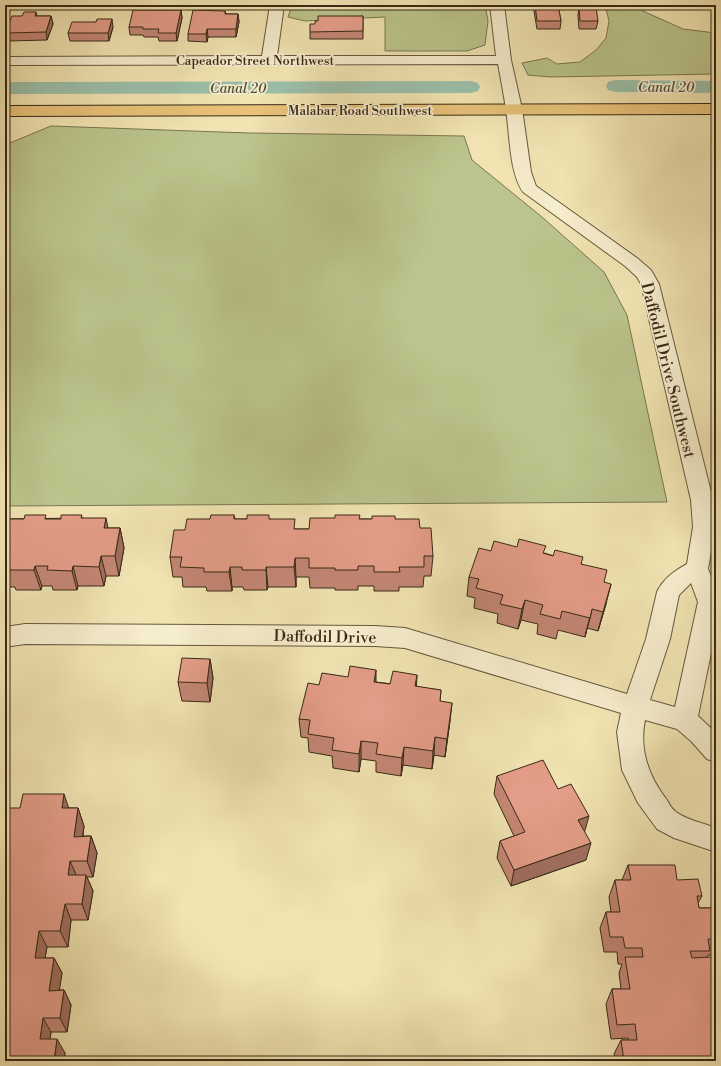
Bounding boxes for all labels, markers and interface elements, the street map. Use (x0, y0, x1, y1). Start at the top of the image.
street label: Capeador Street Northwest (176, 53, 335, 69)
water label: Canal 20 (638, 79, 695, 97)
water label: Canal 20 (210, 80, 267, 98)
street label: Malabar Road Southwest (288, 103, 432, 119)
street label: Daffodil Drive Southwest (637, 280, 700, 460)
street label: Daffodil Drive (273, 626, 376, 648)

